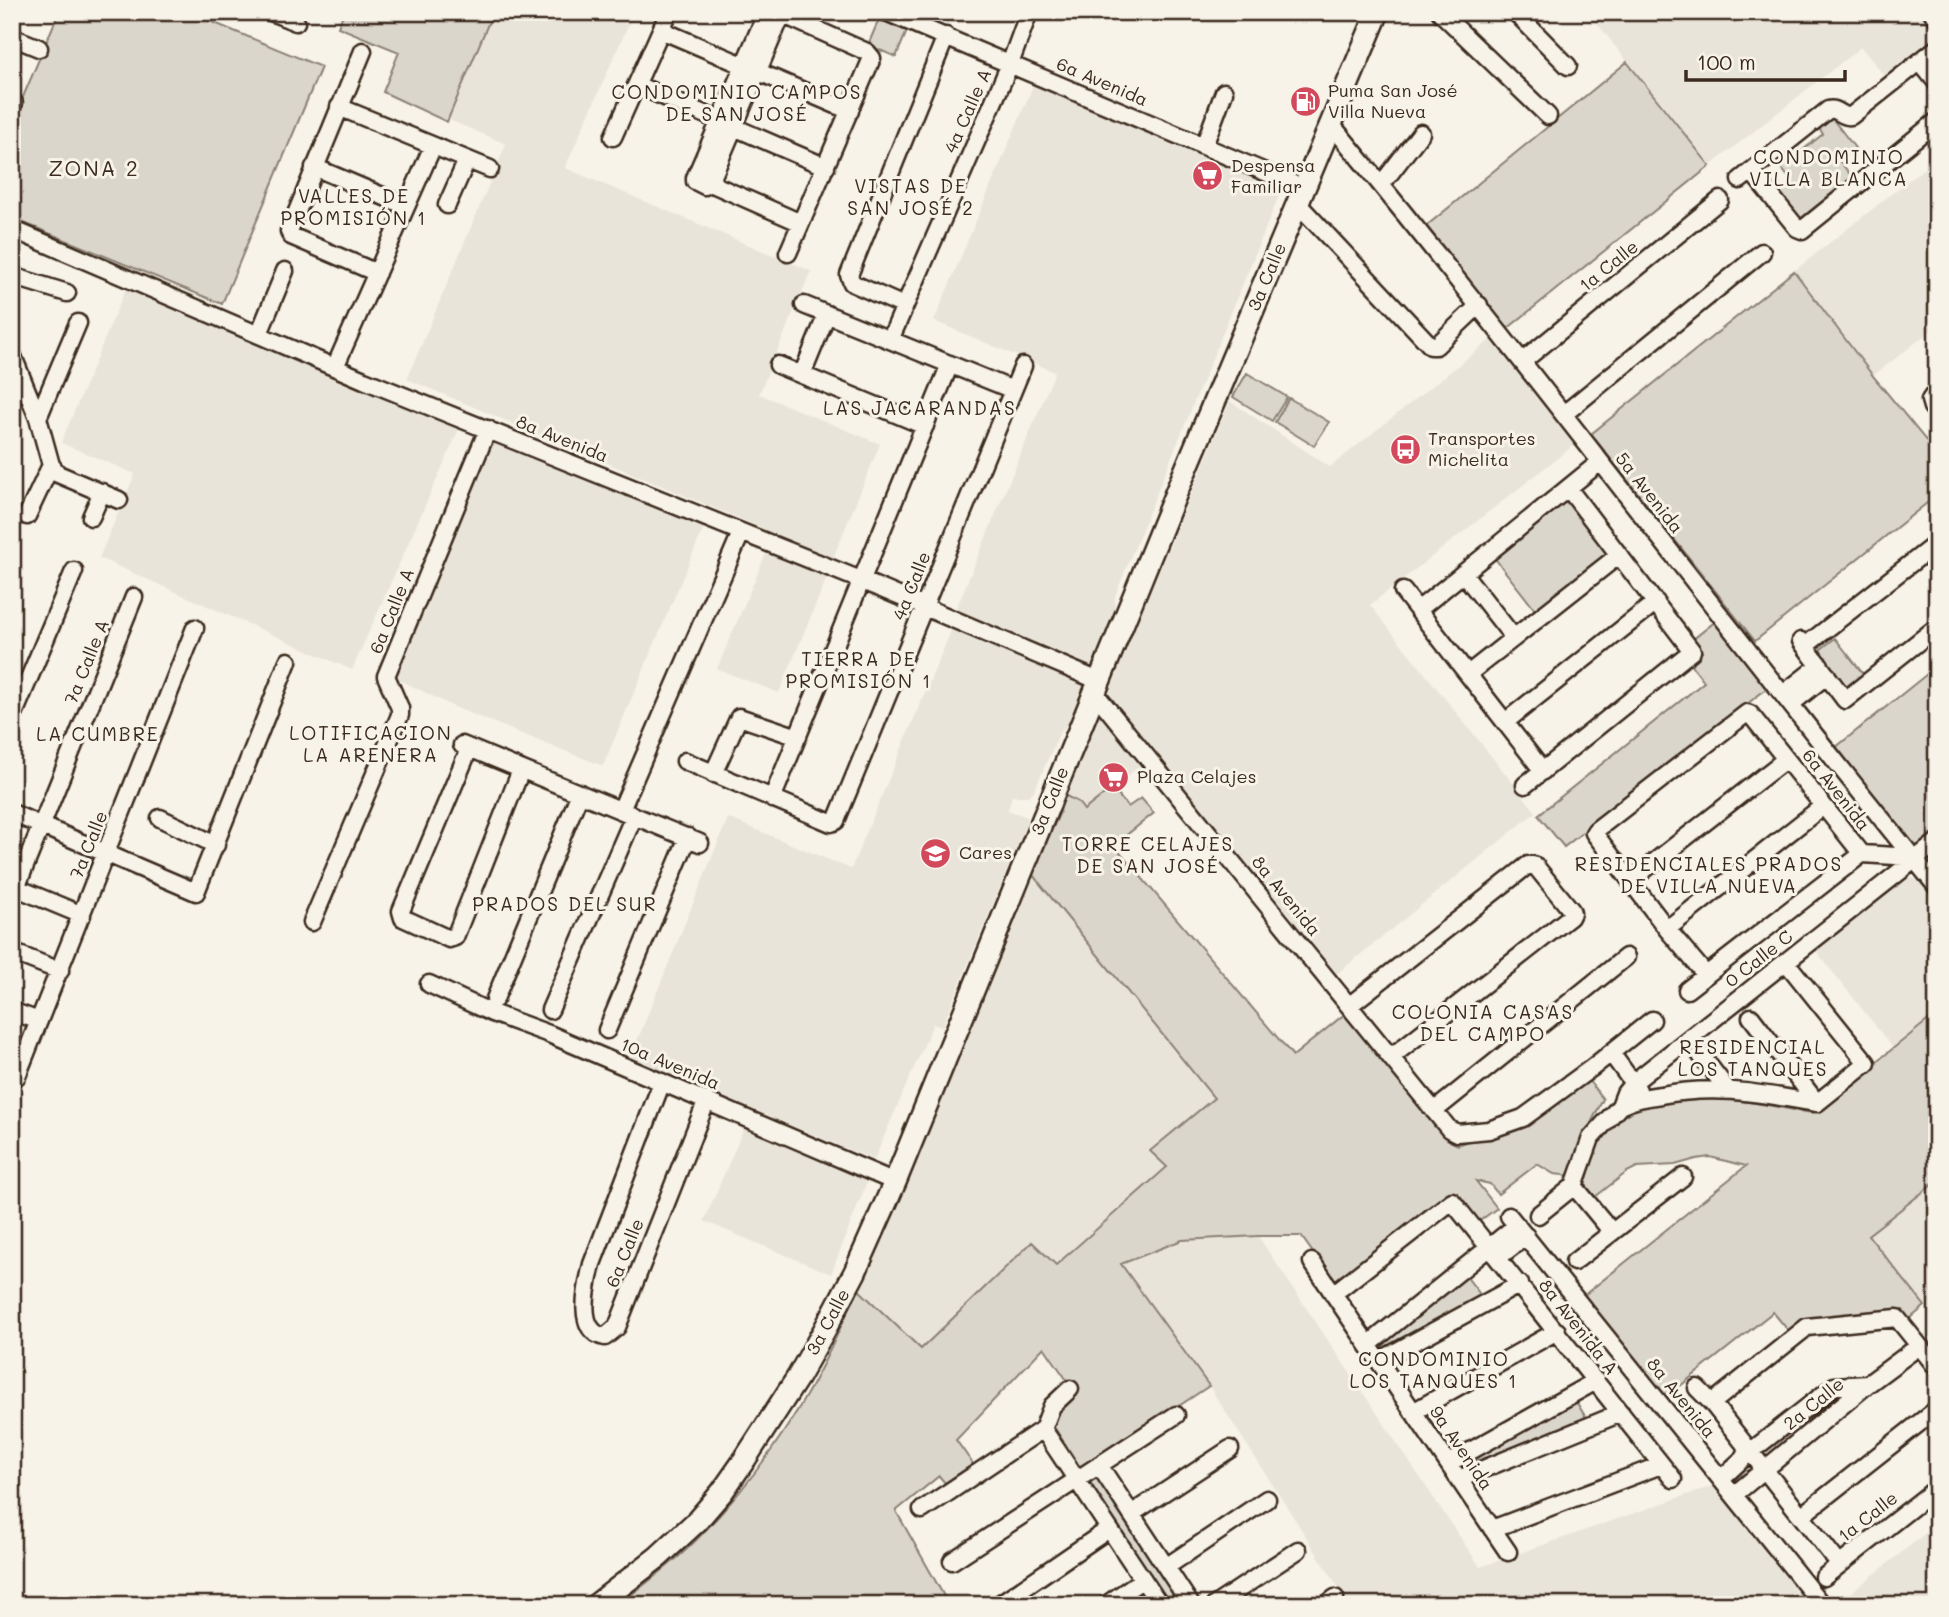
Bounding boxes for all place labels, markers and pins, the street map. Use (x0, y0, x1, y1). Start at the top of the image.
place label: Puma San José Villa Nueva (1328, 78, 1458, 123)
fuel station icon: Puma San José Villa Nueva (1288, 84, 1322, 118)
place label: Despensa Familiar (1231, 153, 1315, 198)
supermarket icon: Despensa Familiar (1191, 159, 1225, 193)
place label: Transportes Michelita (1428, 426, 1536, 471)
bus stop icon: Transportes Michelita (1388, 432, 1422, 466)
supermarket icon: Plaza Celajes (1097, 760, 1131, 794)
place label: Plaza Celajes (1137, 764, 1256, 788)
school or university icon: Cares (919, 836, 953, 870)
place label: Cares (959, 840, 1012, 864)

